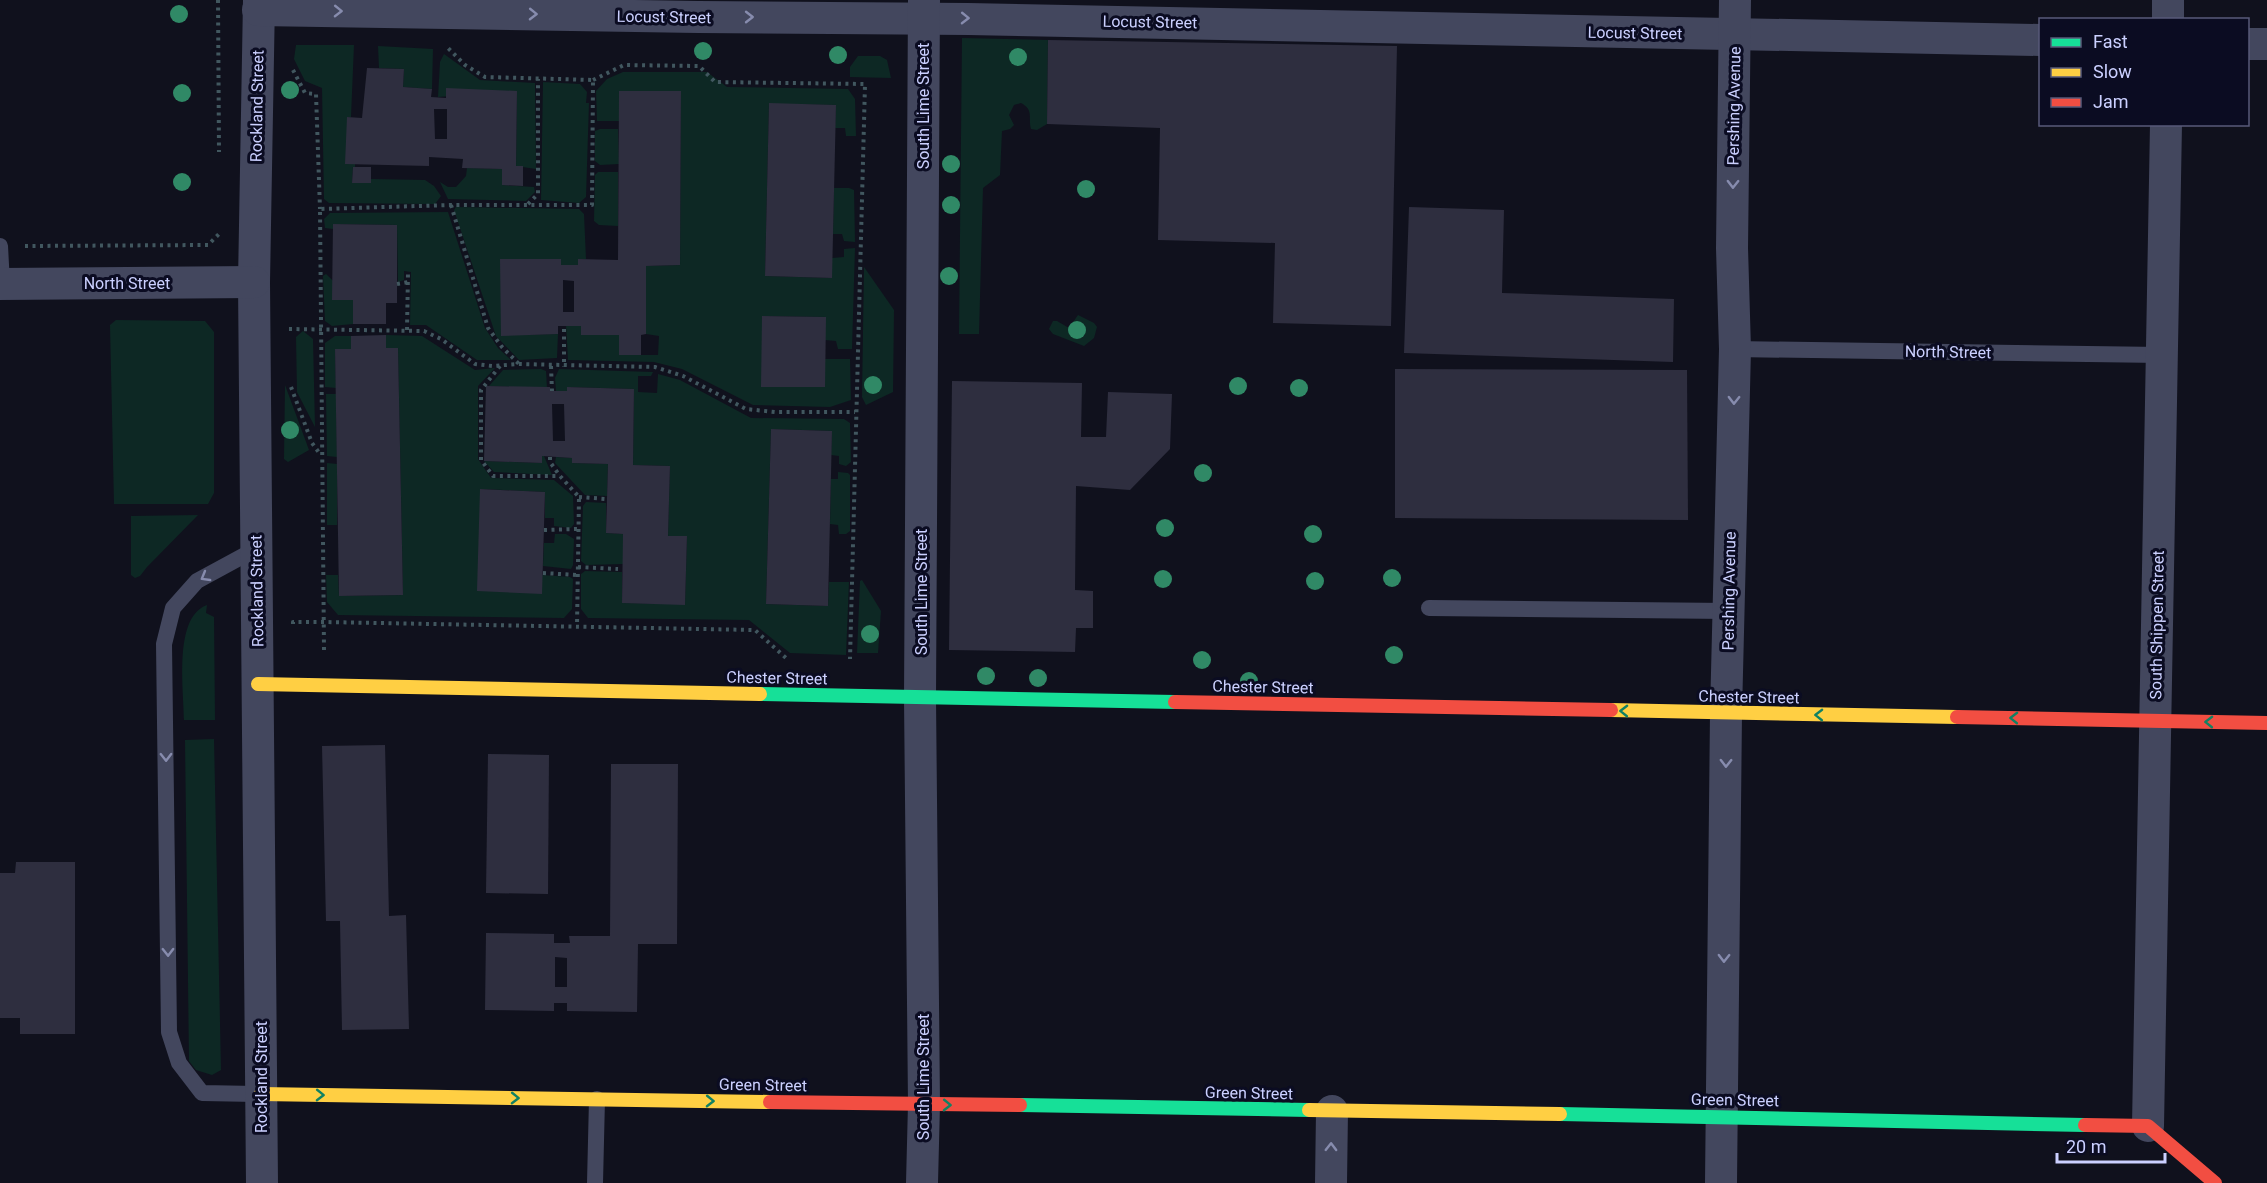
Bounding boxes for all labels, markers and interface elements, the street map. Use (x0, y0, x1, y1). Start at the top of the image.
one-way arrow (333, 5, 342, 17)
street label: Locust Street (617, 7, 711, 27)
one-way arrow (528, 8, 537, 21)
one-way arrow (744, 11, 753, 23)
one-way arrow (960, 12, 969, 25)
street label: Locust Street (1103, 12, 1197, 32)
legend (2039, 18, 2249, 126)
street label: Locust Street (1588, 23, 1682, 43)
text: Fast (2093, 31, 2128, 52)
street label: South Lime Street (914, 43, 933, 169)
street label: Pershing Avenue (1723, 46, 1745, 166)
street label: Rockland Street (247, 50, 267, 162)
text: Slow (2093, 61, 2132, 82)
text: Jam (2093, 91, 2129, 112)
one-way arrow (1727, 180, 1739, 189)
street label: North Street (84, 274, 170, 293)
street label: North Street (1905, 342, 1991, 362)
one-way arrow (1727, 396, 1740, 405)
street label: South Lime Street (912, 529, 931, 655)
street label: Pershing Avenue (1718, 531, 1740, 651)
street label: Rockland Street (247, 535, 267, 647)
street label: South Shippen Street (2146, 550, 2168, 700)
one-way arrow (201, 570, 211, 581)
street label: Chester Street (726, 668, 828, 688)
street label: Chester Street (1212, 677, 1314, 697)
street label: Chester Street (1698, 687, 1800, 707)
one-way arrow (1619, 704, 1628, 717)
one-way arrow (1814, 708, 1823, 721)
one-way arrow (2009, 712, 2018, 724)
one-way arrow (2204, 716, 2213, 728)
one-way arrow (159, 752, 172, 761)
one-way arrow (1720, 759, 1732, 768)
one-way arrow (161, 947, 174, 956)
one-way arrow (1718, 954, 1730, 963)
street label: South Lime Street (914, 1014, 933, 1140)
street label: Rockland Street (252, 1021, 271, 1133)
street label: Green Street (719, 1075, 807, 1095)
street label: Green Street (1205, 1083, 1293, 1103)
one-way arrow (315, 1089, 324, 1101)
street label: Green Street (1691, 1090, 1779, 1110)
one-way arrow (510, 1092, 519, 1104)
one-way arrow (705, 1095, 714, 1107)
one-way arrow (942, 1098, 951, 1111)
scale bar (2057, 1126, 2165, 1164)
text: 20 m (2066, 1136, 2106, 1157)
one-way arrow (1325, 1142, 1337, 1151)

